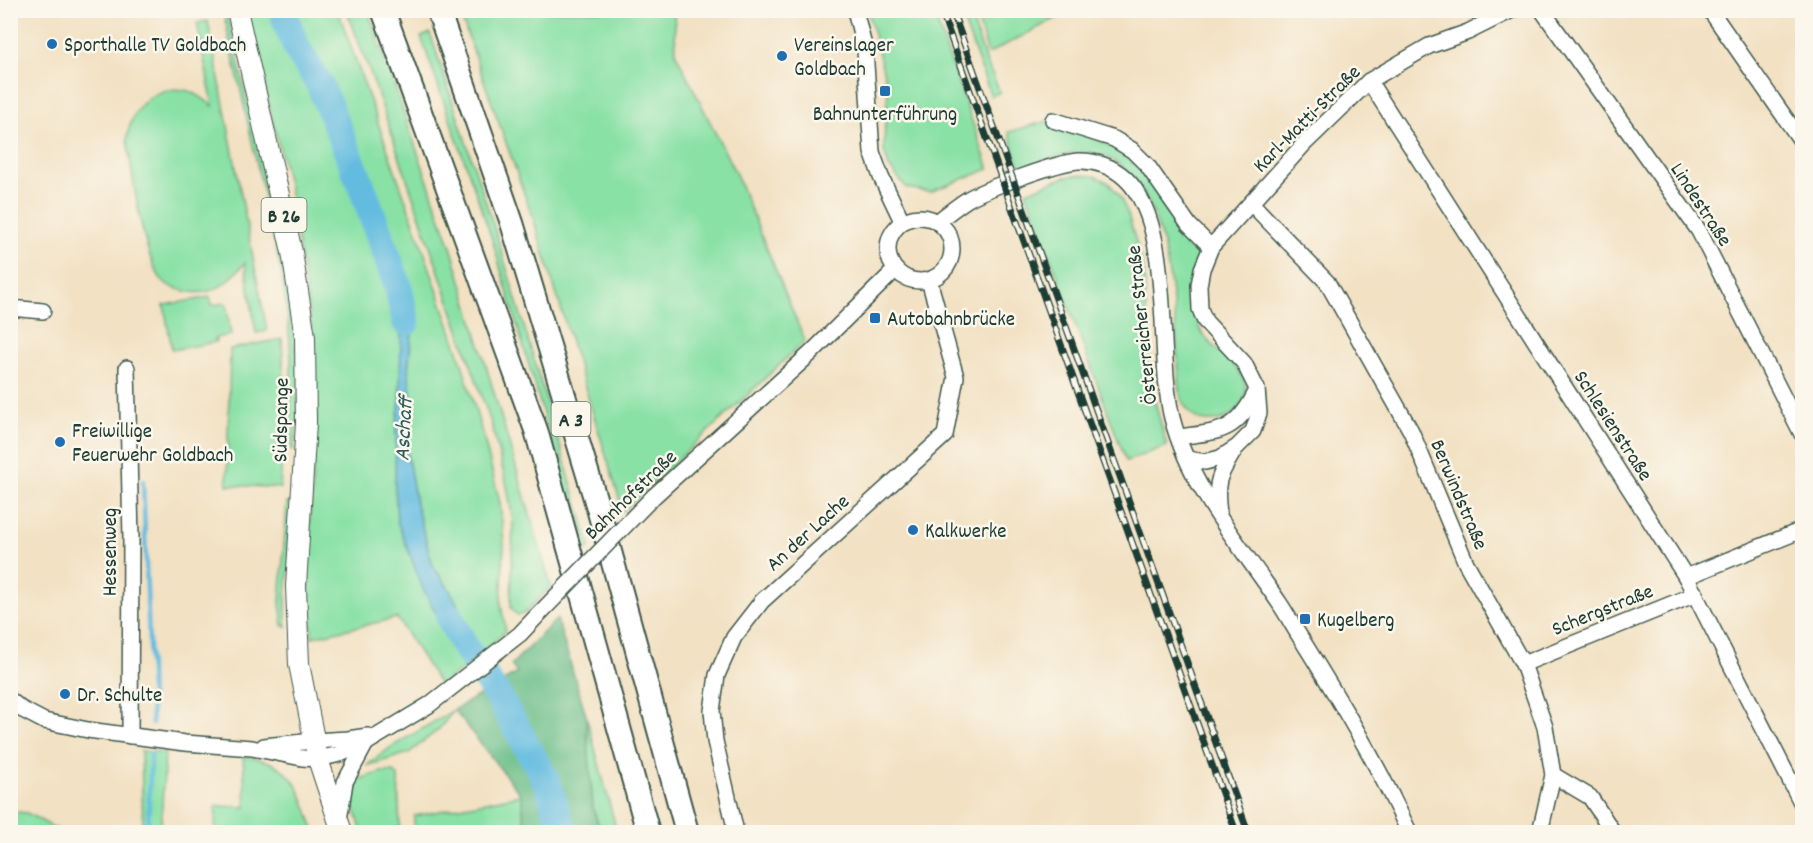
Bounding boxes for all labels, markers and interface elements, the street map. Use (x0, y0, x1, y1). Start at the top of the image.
place label: Sporthalle TV Goldbach (64, 32, 246, 62)
place label: Vereinslager Goldbach (794, 32, 894, 86)
marker: Sporthalle TV Goldbach (45, 37, 59, 51)
marker: Vereinslager Goldbach (775, 49, 789, 63)
street label: Karl-Matti-Straße (1247, 59, 1369, 181)
marker: Bahnunterführung (878, 84, 892, 98)
place label: Bahnunterführung (813, 101, 957, 131)
street label: Lindestraße (1661, 158, 1738, 254)
road number: B 26 (262, 198, 306, 232)
street label: Österreicher Straße (1121, 244, 1167, 406)
place label: Autobahnbrücke (887, 306, 1015, 336)
marker: Autobahnbrücke (868, 311, 882, 325)
street label: Schlesienstraße (1564, 365, 1659, 488)
street label: Südspange (267, 377, 299, 463)
water label: Aschaff (388, 392, 423, 462)
road number: A 3 (552, 402, 590, 436)
place label: Freiwillige Feuerwehr Goldbach (72, 418, 233, 472)
marker: Freiwillige Feuerwehr Goldbach (53, 435, 67, 449)
street label: Berwindstraße (1421, 435, 1494, 555)
street label: Bahnhofstraße (579, 444, 685, 548)
street label: An der Lache (761, 488, 857, 580)
street label: Hessenweg (97, 508, 127, 596)
place label: Kalkwerke (925, 518, 1007, 548)
marker: Kalkwerke (906, 523, 920, 537)
street label: Schergstraße (1548, 578, 1658, 646)
place label: Kugelberg (1317, 607, 1395, 637)
marker: Kugelberg (1298, 612, 1312, 626)
place label: Dr. Schulte (77, 682, 162, 712)
marker: Dr. Schulte (58, 687, 72, 701)

